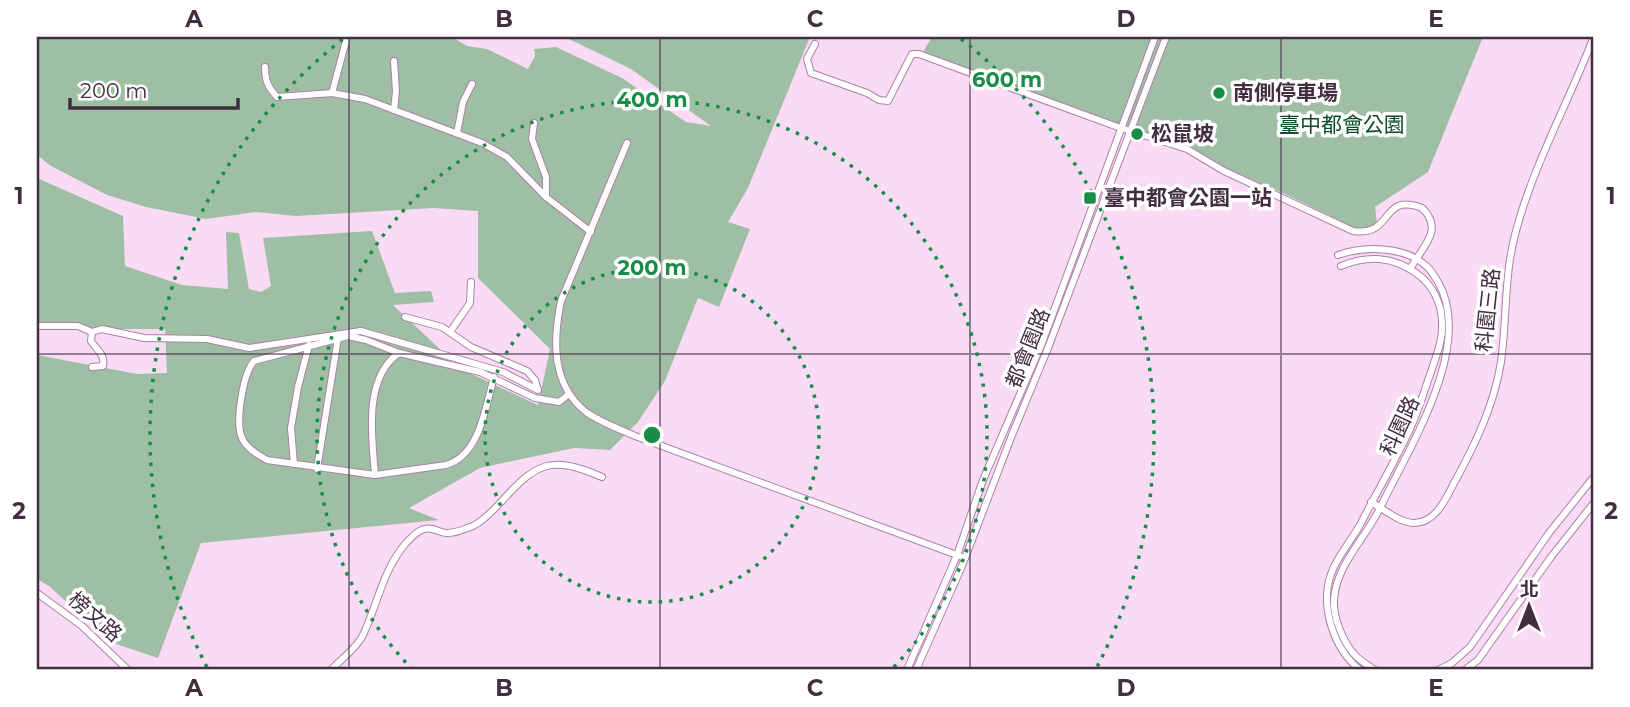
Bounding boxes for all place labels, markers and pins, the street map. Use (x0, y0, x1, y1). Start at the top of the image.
place label: 南側停車場 (1233, 80, 1338, 105)
marker: 南側停車場 (1211, 85, 1227, 101)
place label: 松鼠坡 (1151, 121, 1214, 146)
marker: 松鼠坡 (1129, 126, 1145, 142)
place label: 臺中都會公園一站 (1104, 185, 1272, 210)
marker: 臺中都會公園一站 (1082, 190, 1098, 206)
centre of rings (640, 423, 664, 447)

